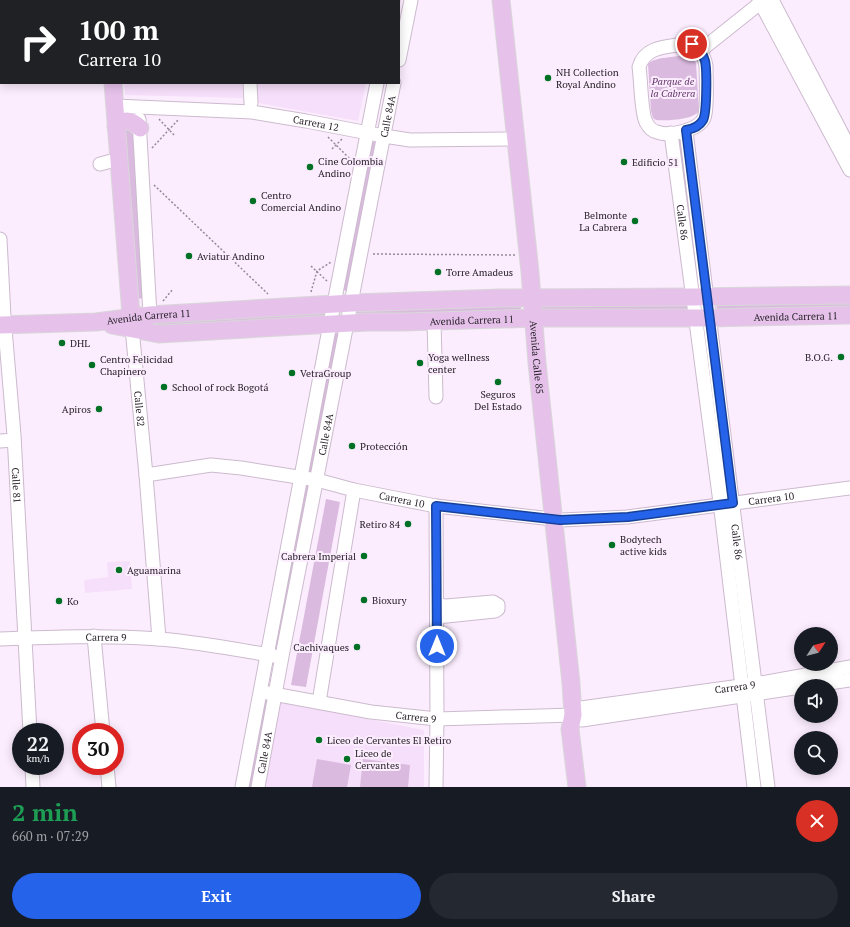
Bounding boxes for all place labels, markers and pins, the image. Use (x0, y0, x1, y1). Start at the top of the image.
pin (675, 27, 709, 61)
place label: NH Collection Royal Andino (556, 66, 619, 91)
marker: NH Collection Royal Andino (543, 73, 553, 83)
place label: Cine Colombia Andino (318, 155, 383, 180)
place label: Edificio 51 (632, 156, 679, 169)
marker: Edificio 51 (619, 157, 629, 167)
marker: Cine Colombia Andino (305, 162, 315, 172)
place label: Centro Comercial Andino (261, 189, 341, 214)
marker: Centro Comercial Andino (248, 196, 258, 206)
place label: Belmonte La Cabrera (579, 209, 627, 234)
marker: Belmonte La Cabrera (630, 216, 640, 226)
place label: Aviatur Andino (197, 250, 265, 263)
marker: Aviatur Andino (184, 251, 194, 261)
place label: Torre Amadeus (446, 266, 513, 279)
marker: Torre Amadeus (433, 267, 443, 277)
place label: DHL (70, 337, 90, 350)
marker: DHL (57, 338, 67, 348)
place label: Yoga wellness center (428, 351, 490, 376)
place label: B.O.G. (805, 351, 833, 364)
marker: B.O.G. (836, 352, 846, 362)
place label: Centro Felicidad Chapinero (100, 353, 173, 378)
marker: Yoga wellness center (415, 358, 425, 368)
marker: Centro Felicidad Chapinero (87, 360, 97, 370)
place label: VetraGroup (300, 367, 352, 380)
marker: VetraGroup (287, 368, 297, 378)
marker: Seguros Del Estado (493, 377, 503, 387)
place label: School of rock Bogotá (172, 381, 269, 394)
marker: School of rock Bogotá (159, 382, 169, 392)
place label: Seguros Del Estado (474, 388, 522, 413)
place label: Apiros (62, 403, 91, 416)
marker: Apiros (94, 404, 104, 414)
place label: Protección (360, 440, 408, 453)
marker: Protección (347, 441, 357, 451)
place label: Retiro 84 (360, 518, 401, 531)
marker: Retiro 84 (403, 519, 413, 529)
place label: Bodytech active kids (620, 533, 667, 558)
marker: Bodytech active kids (607, 540, 617, 550)
place label: Cabrera Imperial (281, 550, 356, 563)
marker: Cabrera Imperial (359, 551, 369, 561)
place label: Aguamarina (127, 564, 181, 577)
marker: Aguamarina (114, 565, 124, 575)
place label: Bioxury (372, 594, 408, 607)
place label: Ko (67, 595, 79, 608)
marker: Bioxury (359, 595, 369, 605)
marker: Ko (54, 596, 64, 606)
place label: Cachivaques (293, 641, 349, 654)
marker: Cachivaques (352, 642, 362, 652)
place label: Liceo de Cervantes El Retiro (327, 734, 452, 747)
marker: Liceo de Cervantes El Retiro (314, 735, 324, 745)
place label: Liceo de Cervantes (355, 747, 399, 772)
marker: Liceo de Cervantes (342, 754, 352, 764)

